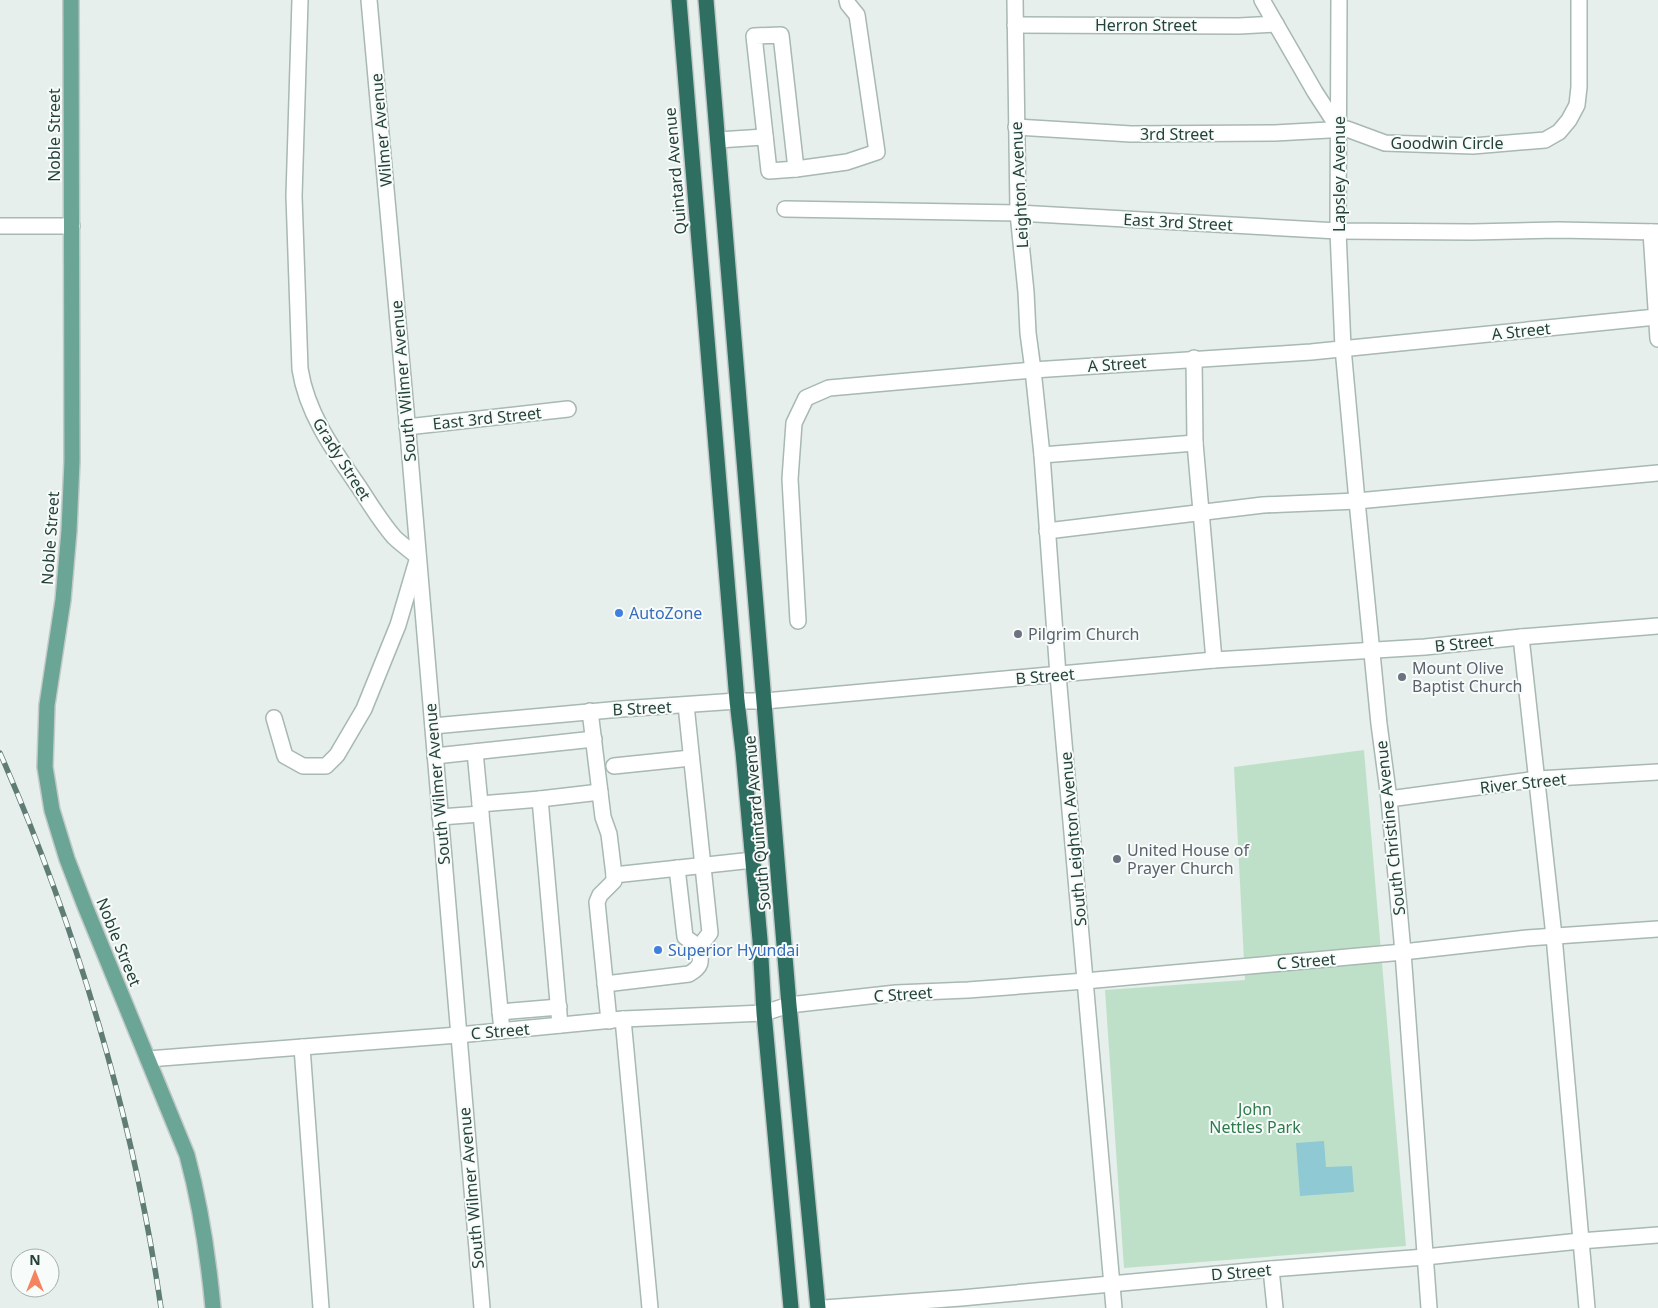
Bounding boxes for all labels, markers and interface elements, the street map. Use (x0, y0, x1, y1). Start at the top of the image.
street label: Herron Street (1095, 14, 1197, 36)
street label: Wilmer Avenue (365, 72, 397, 188)
street label: Noble Street (43, 88, 65, 182)
street label: Quintard Avenue (658, 106, 692, 236)
street label: Lapsley Avenue (1328, 116, 1350, 232)
street label: Leighton Avenue (1005, 121, 1033, 249)
street label: 3rd Street (1140, 123, 1214, 145)
street label: Goodwin Circle (1391, 132, 1503, 154)
street label: East 3rd Street (1123, 208, 1234, 236)
street label: South Wilmer Avenue (385, 299, 421, 463)
street label: A Street (1490, 317, 1552, 345)
street label: A Street (1087, 351, 1147, 377)
street label: East 3rd Street (431, 401, 543, 435)
street label: Grady Street (308, 413, 376, 505)
street label: Noble Street (36, 490, 64, 585)
place label: AutoZone (629, 602, 702, 624)
marker: AutoZone (613, 607, 625, 619)
place label: Pilgrim Church (1028, 623, 1139, 645)
marker: Pilgrim Church (1012, 628, 1024, 640)
street label: B Street (1433, 629, 1495, 657)
place label: Mount Olive Baptist Church (1412, 657, 1522, 697)
street label: B Street (1015, 662, 1076, 690)
marker: Mount Olive Baptist Church (1396, 671, 1408, 683)
street label: B Street (612, 695, 672, 721)
street label: South Wilmer Avenue (419, 702, 455, 866)
street label: South Quintard Avenue (738, 734, 776, 912)
street label: South Christine Avenue (1370, 739, 1410, 917)
street label: South Leighton Avenue (1054, 751, 1092, 927)
street label: River Street (1479, 768, 1567, 798)
place label: United House of Prayer Church (1127, 839, 1250, 879)
marker: United House of Prayer Church (1111, 853, 1123, 865)
street label: Noble Street (91, 894, 147, 990)
place label: Superior Hyundai (668, 939, 799, 961)
marker: Superior Hyundai (652, 944, 664, 956)
street label: C Street (1276, 947, 1337, 975)
street label: C Street (873, 981, 933, 1007)
street label: C Street (470, 1017, 531, 1045)
park label: John Nettles Park (1209, 1098, 1301, 1138)
street label: South Wilmer Avenue (453, 1106, 489, 1270)
north arrow (10, 1248, 60, 1298)
text: N (29, 1250, 41, 1269)
street label: D Street (1210, 1258, 1272, 1286)

